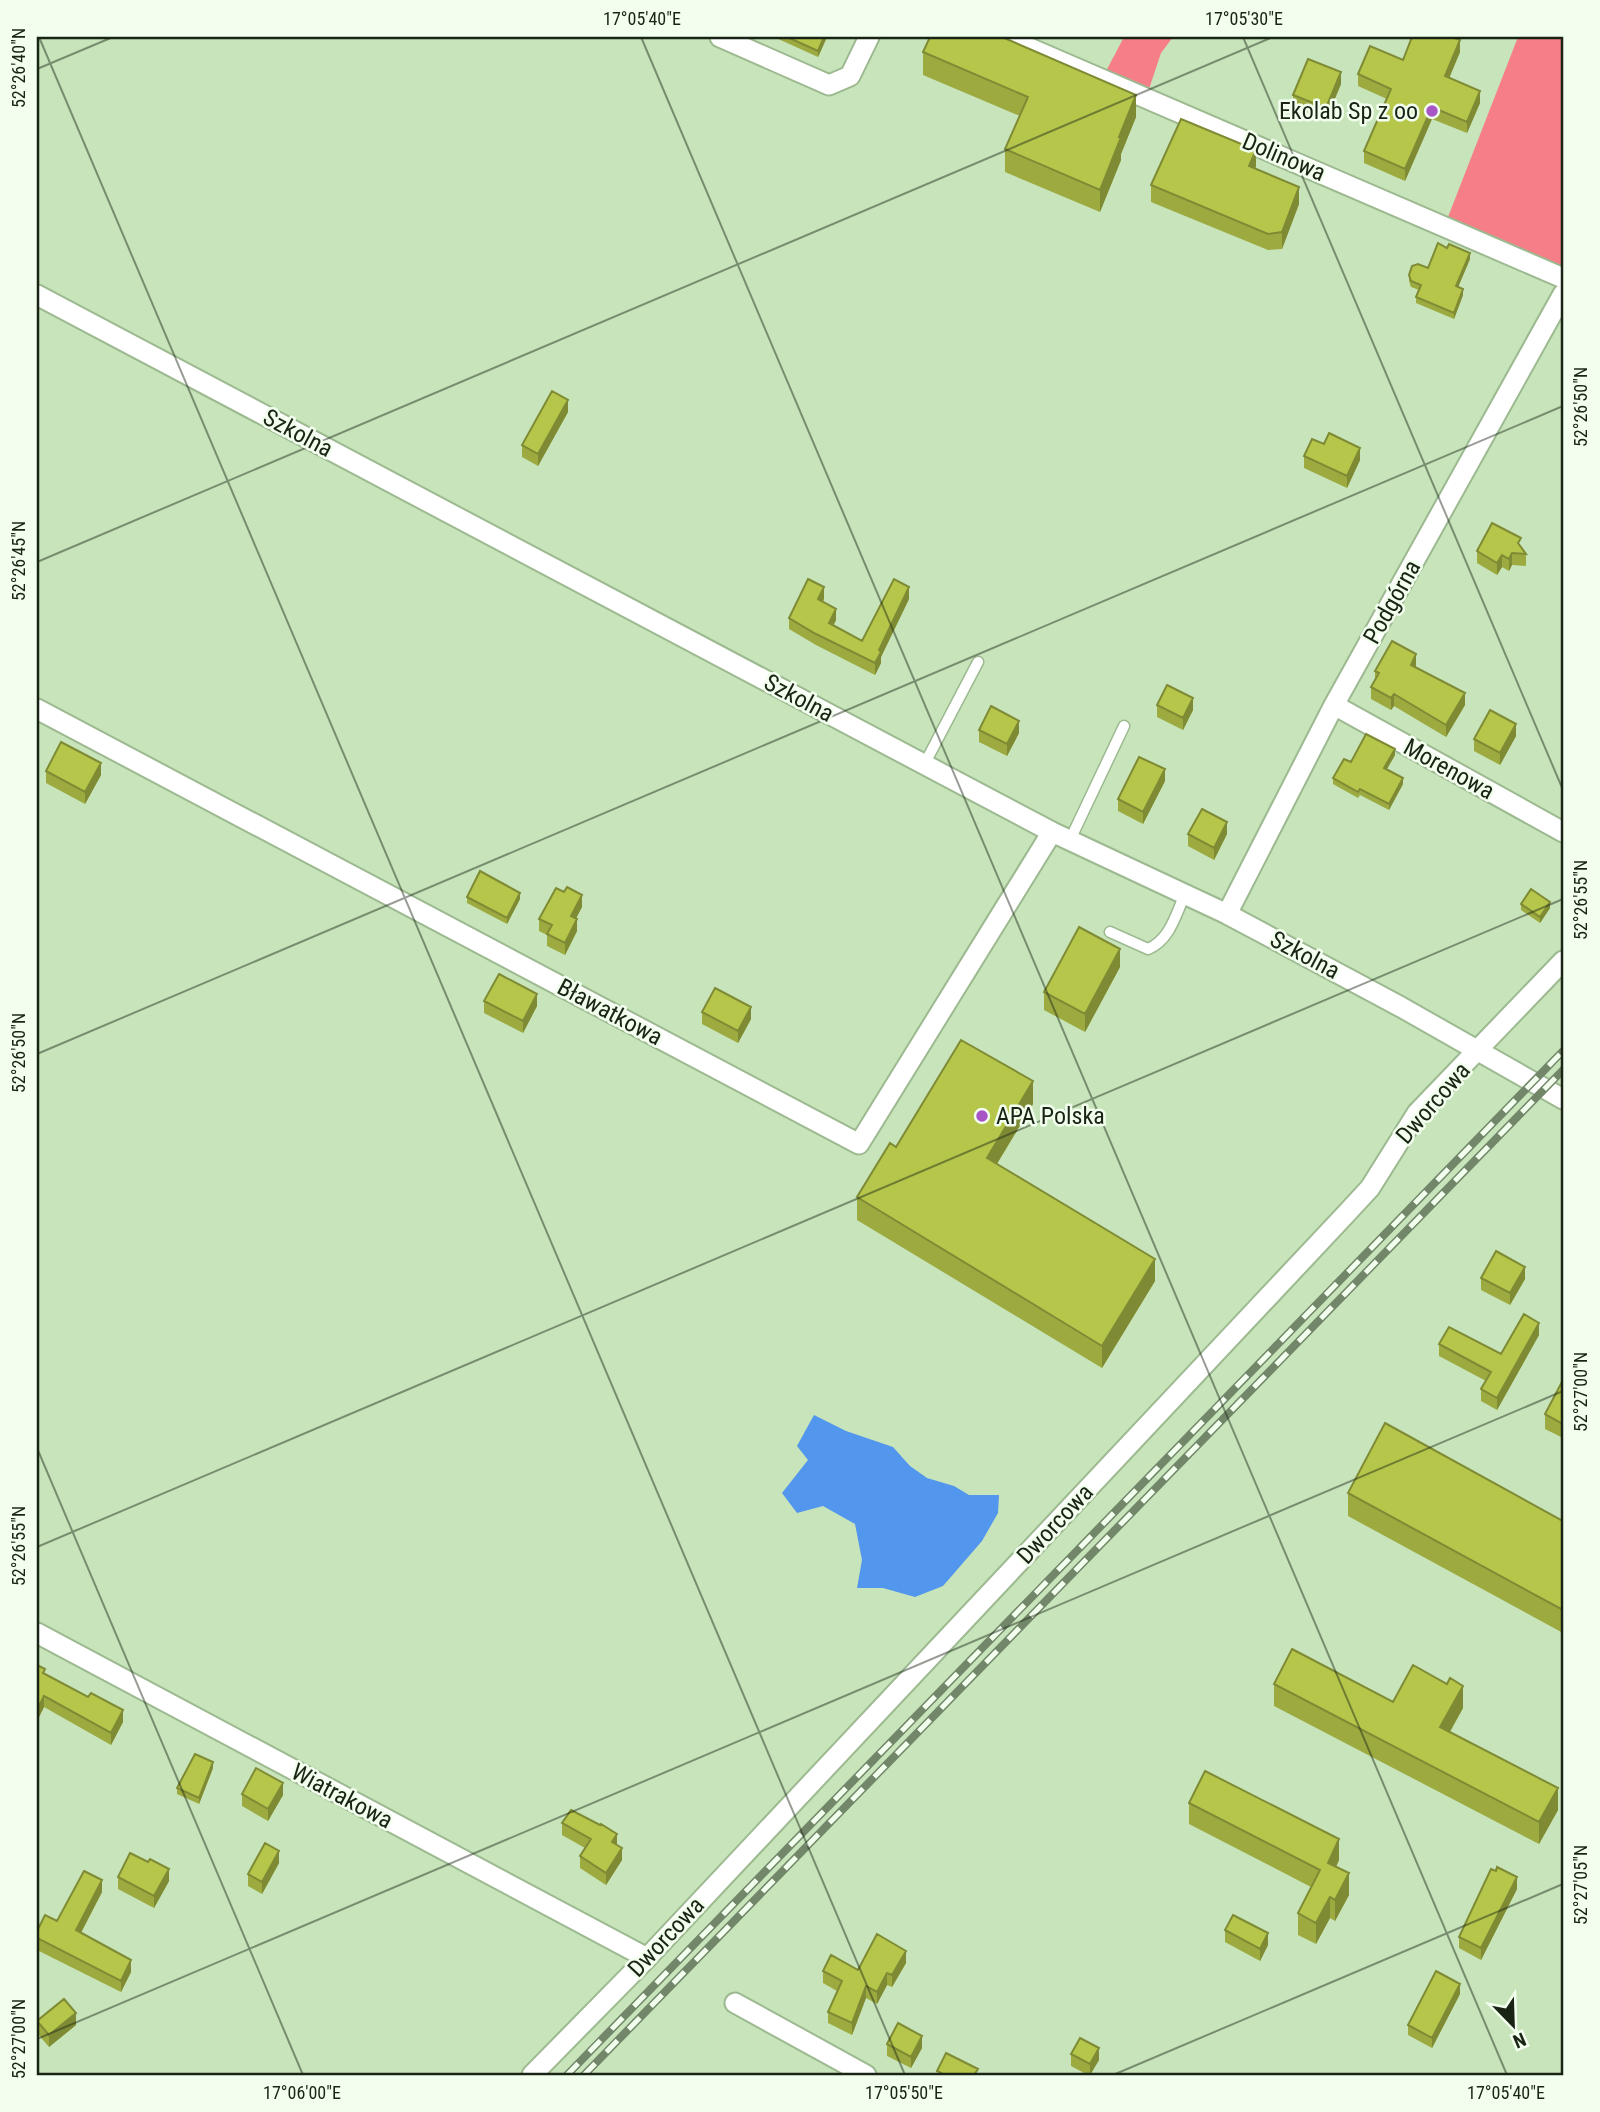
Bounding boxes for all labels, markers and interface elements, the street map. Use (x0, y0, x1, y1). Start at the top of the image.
text: 17°05'40"E (603, 8, 681, 29)
text: 17°05'30"E (1205, 8, 1283, 29)
text: 52°26'40"N (8, 28, 29, 108)
place label: Ekolab Sp z oo (1279, 97, 1418, 125)
marker: Ekolab Sp z oo (1424, 103, 1440, 119)
street label: Dolinowa (1238, 127, 1330, 187)
text: 52°26'50"N (1570, 367, 1591, 447)
street label: Szkolna (259, 403, 337, 463)
text: 52°26'45"N (8, 521, 29, 601)
street label: Podgórna (1358, 555, 1426, 649)
street label: Szkolna (760, 668, 838, 728)
street label: Morenowa (1399, 733, 1499, 805)
text: 52°26'55"N (1570, 860, 1591, 940)
street label: Szkolna (1266, 925, 1344, 985)
street label: Bławatkowa (553, 973, 667, 1051)
text: 52°26'50"N (8, 1013, 29, 1093)
street label: Dworcowa (1390, 1057, 1476, 1149)
place label: APA Polska (996, 1102, 1105, 1130)
marker: APA Polska (974, 1108, 990, 1124)
text: 52°27'00"N (1570, 1352, 1591, 1432)
street label: Dworcowa (1011, 1478, 1099, 1570)
text: 52°26'55"N (8, 1506, 29, 1586)
street label: Wiatrakowa (287, 1758, 397, 1834)
text: 52°27'05"N (1570, 1845, 1591, 1925)
street label: Dworcowa (622, 1891, 710, 1983)
north arrow (1478, 1990, 1548, 2060)
text: 52°27'00"N (8, 1999, 29, 2079)
text: N (1510, 2027, 1529, 2053)
text: 17°06'00"E (263, 2082, 341, 2103)
text: 17°05'50"E (865, 2082, 943, 2103)
text: 17°05'40"E (1467, 2082, 1545, 2103)

